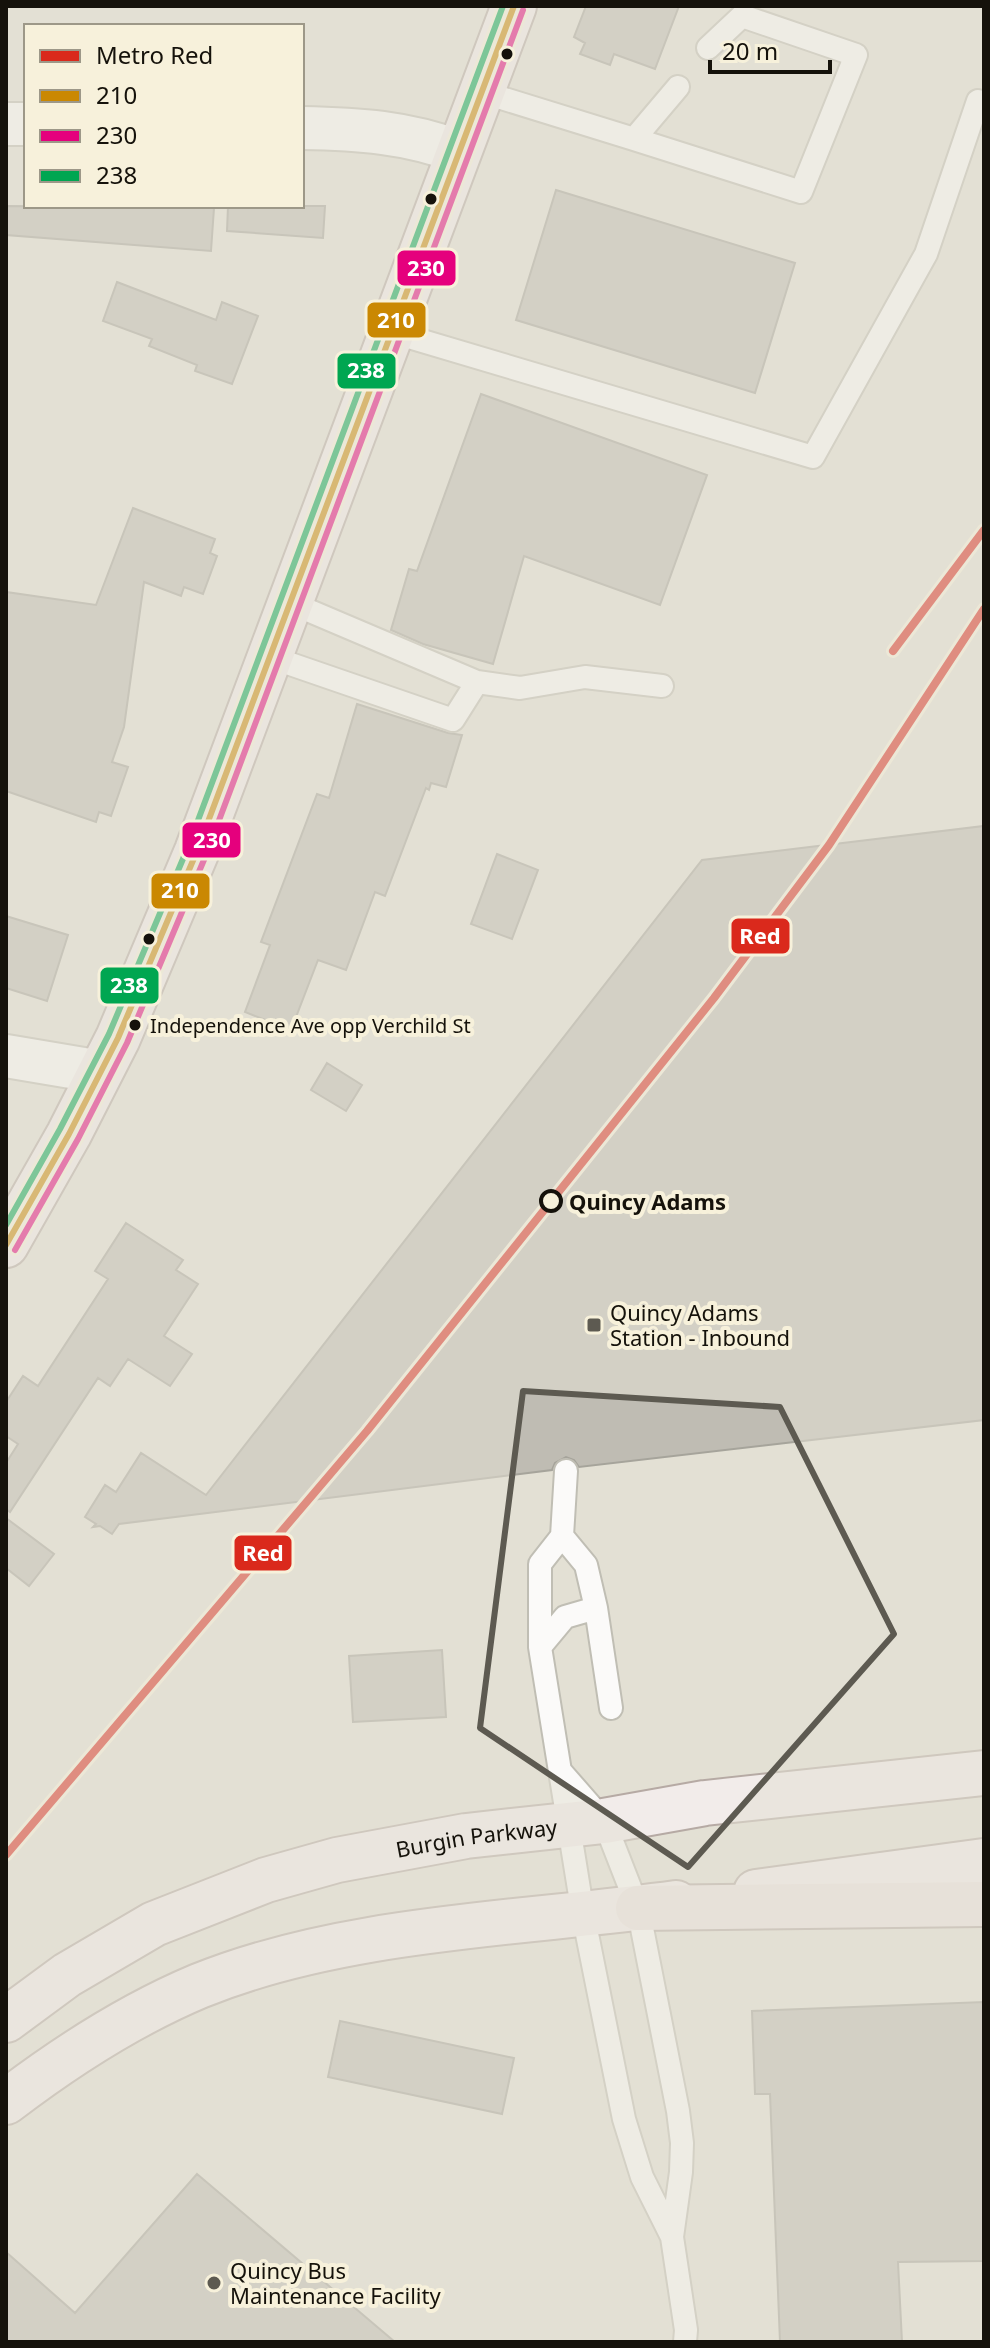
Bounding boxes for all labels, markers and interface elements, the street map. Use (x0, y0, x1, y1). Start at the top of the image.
legend (24, 24, 304, 208)
scale bar (710, 24, 830, 74)
text: 20 m (722, 34, 778, 67)
text: Metro Red (96, 38, 213, 71)
unlabelled marker (499, 46, 515, 62)
text: 210 (96, 78, 137, 111)
text: 230 (96, 118, 137, 151)
text: 238 (96, 158, 137, 191)
unlabelled marker (423, 191, 439, 207)
line badge: 230 (396, 249, 457, 287)
text: 230 (407, 252, 445, 282)
line badge: 210 (366, 301, 427, 339)
text: 210 (377, 304, 415, 334)
line badge: 238 (336, 352, 397, 390)
text: 238 (347, 354, 385, 384)
line badge: 230 (181, 821, 242, 859)
text: 230 (193, 824, 231, 854)
line badge: 210 (150, 872, 211, 910)
text: 210 (161, 874, 199, 904)
line badge: Red (730, 917, 791, 955)
text: Red (739, 920, 781, 950)
unlabelled marker (141, 931, 157, 947)
line badge: 238 (99, 966, 160, 1005)
text: 238 (110, 969, 148, 999)
place label: Independence Ave opp Verchild St (150, 1012, 471, 1039)
marker: Independence Ave opp Verchild St (127, 1017, 143, 1033)
place label: Quincy Adams (569, 1186, 726, 1216)
marker: Quincy Adams (540, 1190, 562, 1212)
place label: Quincy Adams Station - Inbound (610, 1297, 790, 1352)
marker: Quincy Adams Station - Inbound (585, 1316, 603, 1334)
line badge: Red (233, 1534, 293, 1572)
text: Red (242, 1537, 284, 1567)
street label: Burgin Parkway (393, 1811, 559, 1864)
place label: Quincy Bus Maintenance Facility (230, 2255, 441, 2310)
marker: Quincy Bus Maintenance Facility (205, 2274, 223, 2292)

